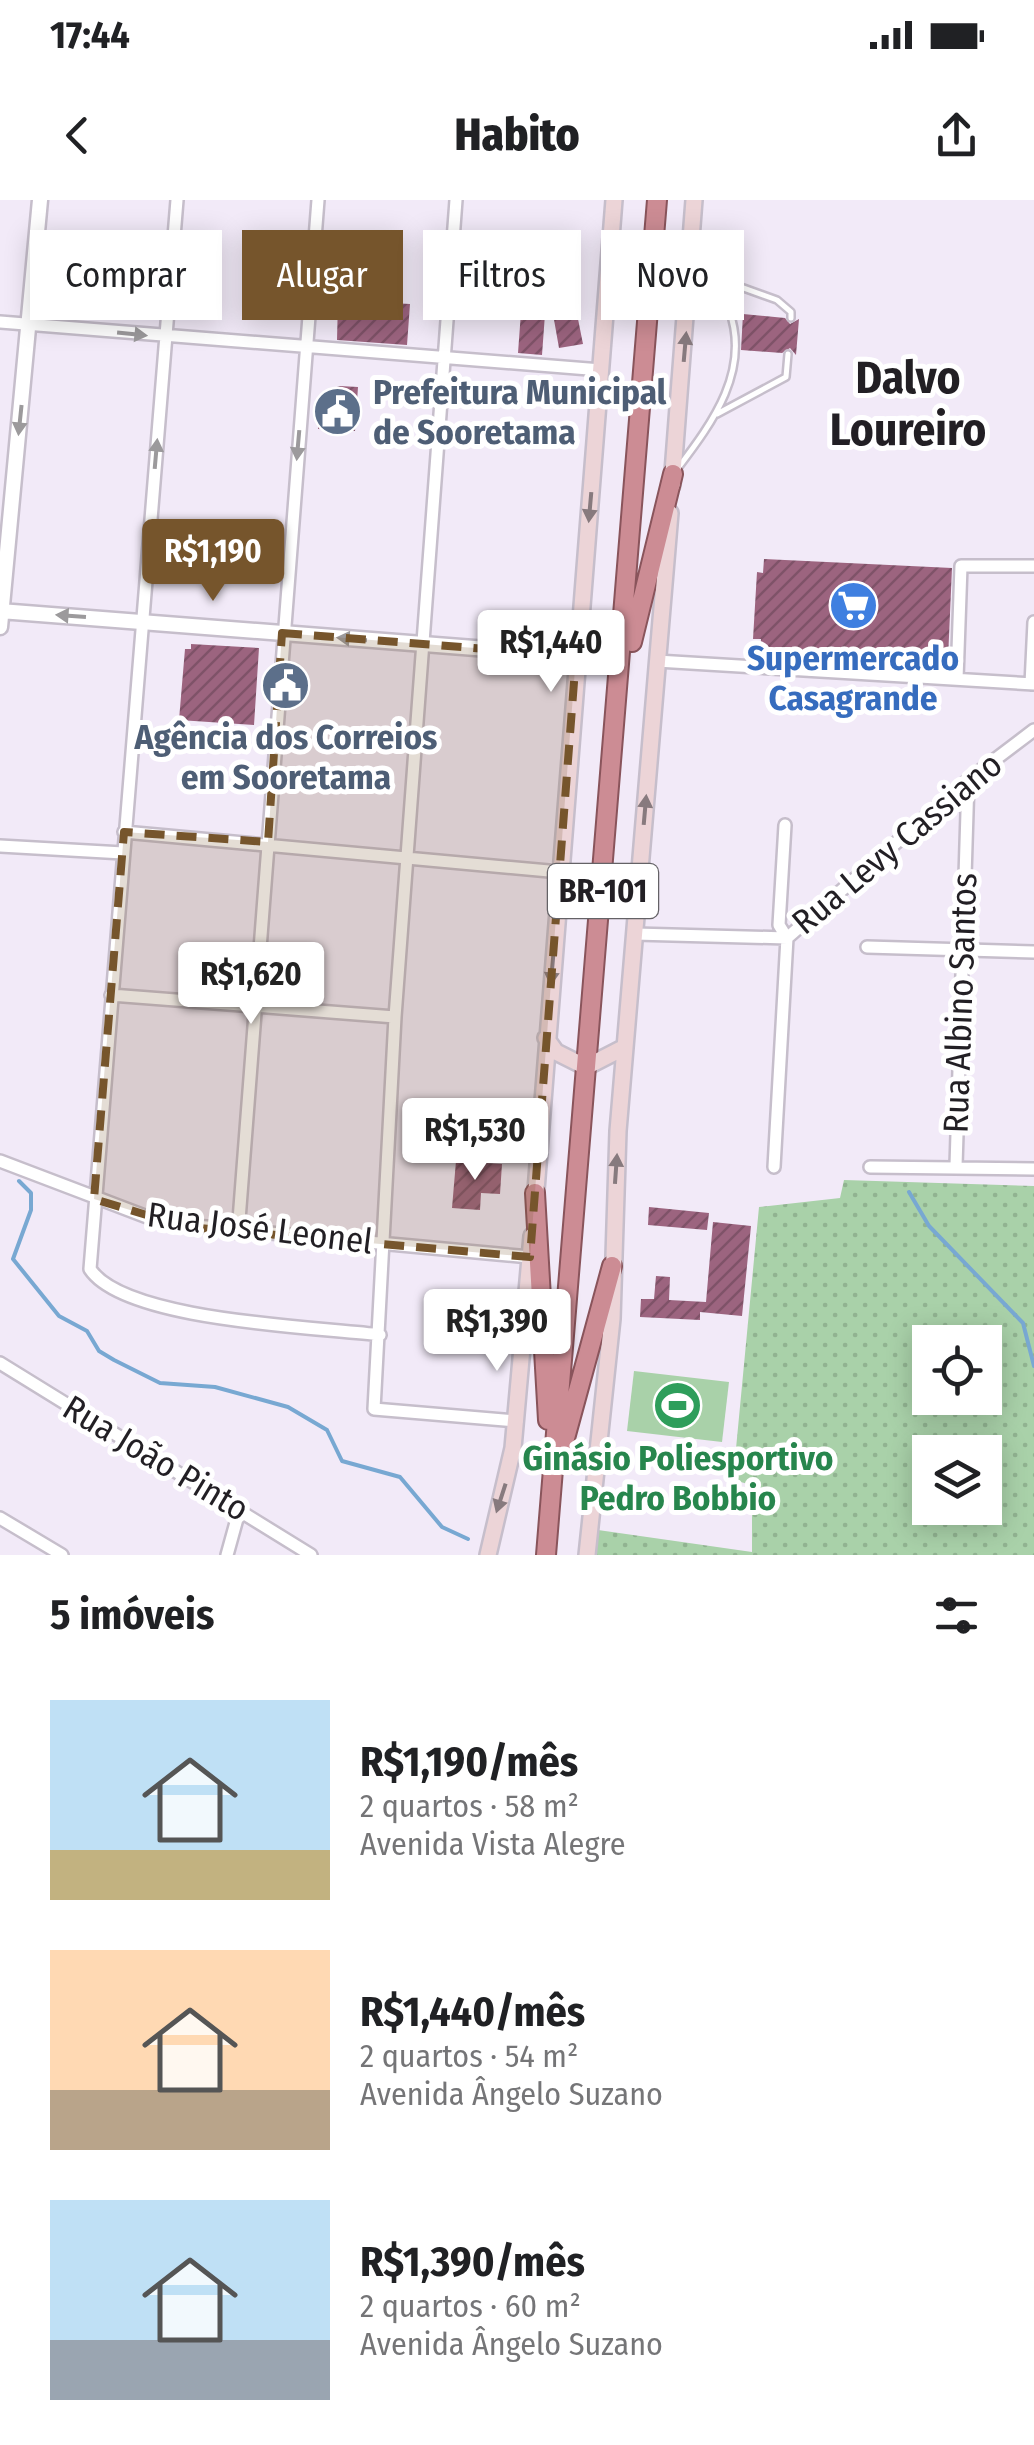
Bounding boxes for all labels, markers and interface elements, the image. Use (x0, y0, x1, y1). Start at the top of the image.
text: 17:44 (50, 12, 130, 58)
icon: back (50, 108, 105, 163)
text: Habito (454, 108, 580, 162)
icon: share (929, 108, 984, 163)
chip: Comprar (30, 230, 222, 320)
chip: Alugar (242, 230, 403, 320)
chip: Filtros (423, 230, 581, 320)
chip: Novo (601, 230, 744, 320)
one-way arrow (117, 326, 148, 342)
one-way arrow (678, 330, 694, 362)
district label: Dalvo Loureiro (830, 351, 986, 457)
place label: Prefeitura Municipal de Sooretama (373, 371, 667, 453)
public building icon: Prefeitura Municipal de Sooretama (312, 386, 364, 438)
one-way arrow (12, 405, 28, 437)
one-way arrow (290, 430, 306, 462)
one-way arrow (149, 438, 165, 469)
one-way arrow (581, 491, 597, 523)
pin: R$1,190 (121, 519, 305, 604)
text: R$1,190 (164, 532, 262, 570)
supermarket icon: Supermercado Casagrande (827, 580, 879, 632)
one-way arrow (55, 608, 86, 624)
pin: R$1,440 (459, 610, 643, 695)
text: R$1,440 (500, 623, 602, 661)
one-way arrow (336, 630, 368, 646)
place label: Supermercado Casagrande (747, 637, 959, 719)
public building icon: Agência dos Correios em Sooretama (260, 659, 312, 711)
place label: Agência dos Correios em Sooretama (134, 716, 437, 798)
street label: Rua Levy Cassiano (784, 743, 1010, 943)
one-way arrow (637, 794, 653, 826)
road number: BR-101 (548, 864, 658, 918)
street label: Rua Albino Santos (934, 872, 986, 1134)
pin: R$1,620 (159, 942, 343, 1027)
one-way arrow (543, 954, 559, 986)
text: R$1,620 (200, 955, 302, 993)
pin: R$1,530 (383, 1098, 567, 1183)
text: R$1,530 (424, 1111, 526, 1149)
one-way arrow (608, 1152, 624, 1184)
street label: Rua José Leonel (145, 1193, 375, 1263)
pin: R$1,390 (405, 1289, 589, 1374)
text: R$1,390 (446, 1302, 548, 1340)
map controls (912, 1325, 1002, 1525)
button: locate (912, 1325, 1002, 1415)
sports icon: Ginásio Poliesportivo Pedro Bobbio (652, 1380, 704, 1432)
street label: Rua João Pinto (56, 1386, 256, 1530)
button: layers (912, 1435, 1002, 1525)
place label: Ginásio Poliesportivo Pedro Bobbio (523, 1437, 833, 1519)
one-way arrow (492, 1483, 507, 1513)
icon: filters (929, 1588, 984, 1643)
text: 5 imóveis (50, 1590, 214, 1640)
text: R$1,190/mês (360, 1737, 578, 1787)
icon: home (130, 1740, 250, 1860)
text: 2 quartos · 58 m² (360, 1787, 579, 1825)
text: Avenida Vista Alegre (360, 1825, 626, 1863)
text: R$1,440/mês (360, 1987, 585, 2037)
icon: home (130, 1990, 250, 2110)
text: 2 quartos · 54 m² (360, 2037, 578, 2075)
text: Avenida Ângelo Suzano (360, 2075, 663, 2113)
text: R$1,390/mês (360, 2237, 585, 2287)
icon: home (130, 2240, 250, 2360)
text: 2 quartos · 60 m² (360, 2287, 581, 2325)
text: Avenida Ângelo Suzano (360, 2325, 663, 2363)

